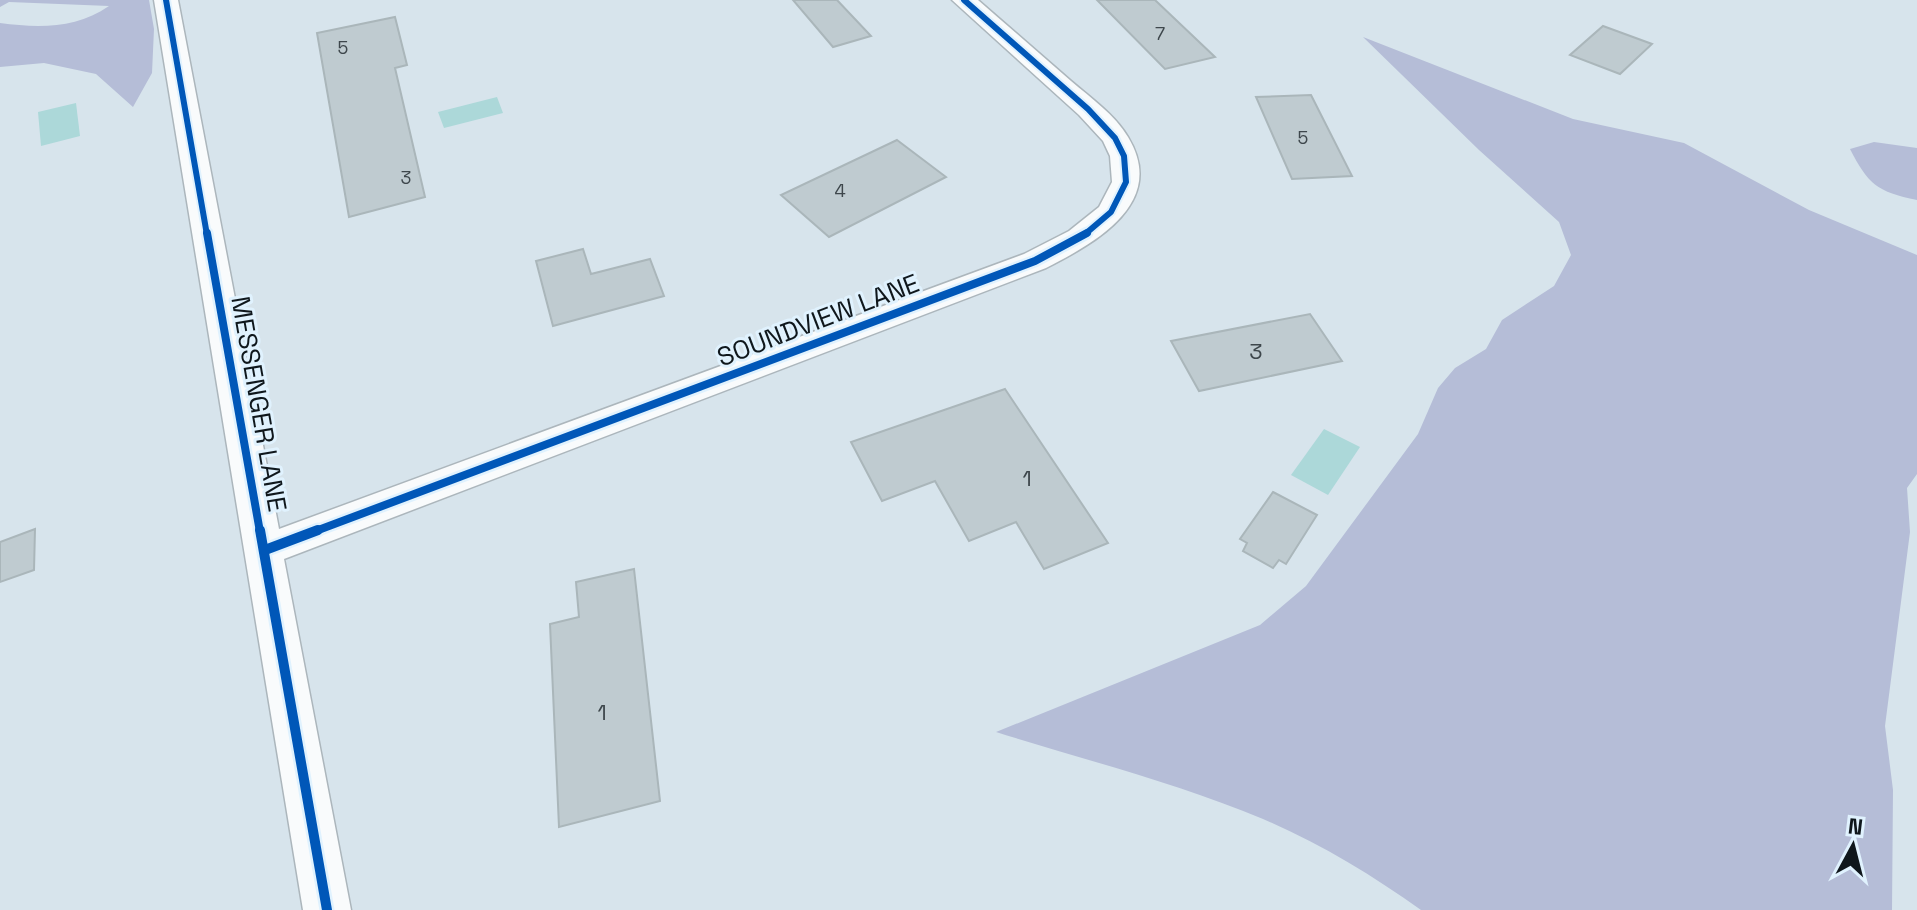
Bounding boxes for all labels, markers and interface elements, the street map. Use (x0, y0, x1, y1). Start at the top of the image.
house number: 7 (1155, 22, 1165, 45)
house number: 5 (338, 36, 348, 59)
house number: 5 (1298, 126, 1308, 149)
house number: 3 (401, 166, 411, 189)
house number: 4 (834, 179, 846, 202)
street label: SOUNDVIEW LANE (712, 266, 924, 374)
street label: MESSENGER LANE (223, 294, 295, 514)
house number: 3 (1249, 337, 1263, 365)
house number: 1 (1022, 464, 1032, 492)
house number: 1 (597, 698, 607, 726)
north arrow (1813, 806, 1893, 886)
text: N (1846, 811, 1864, 841)

